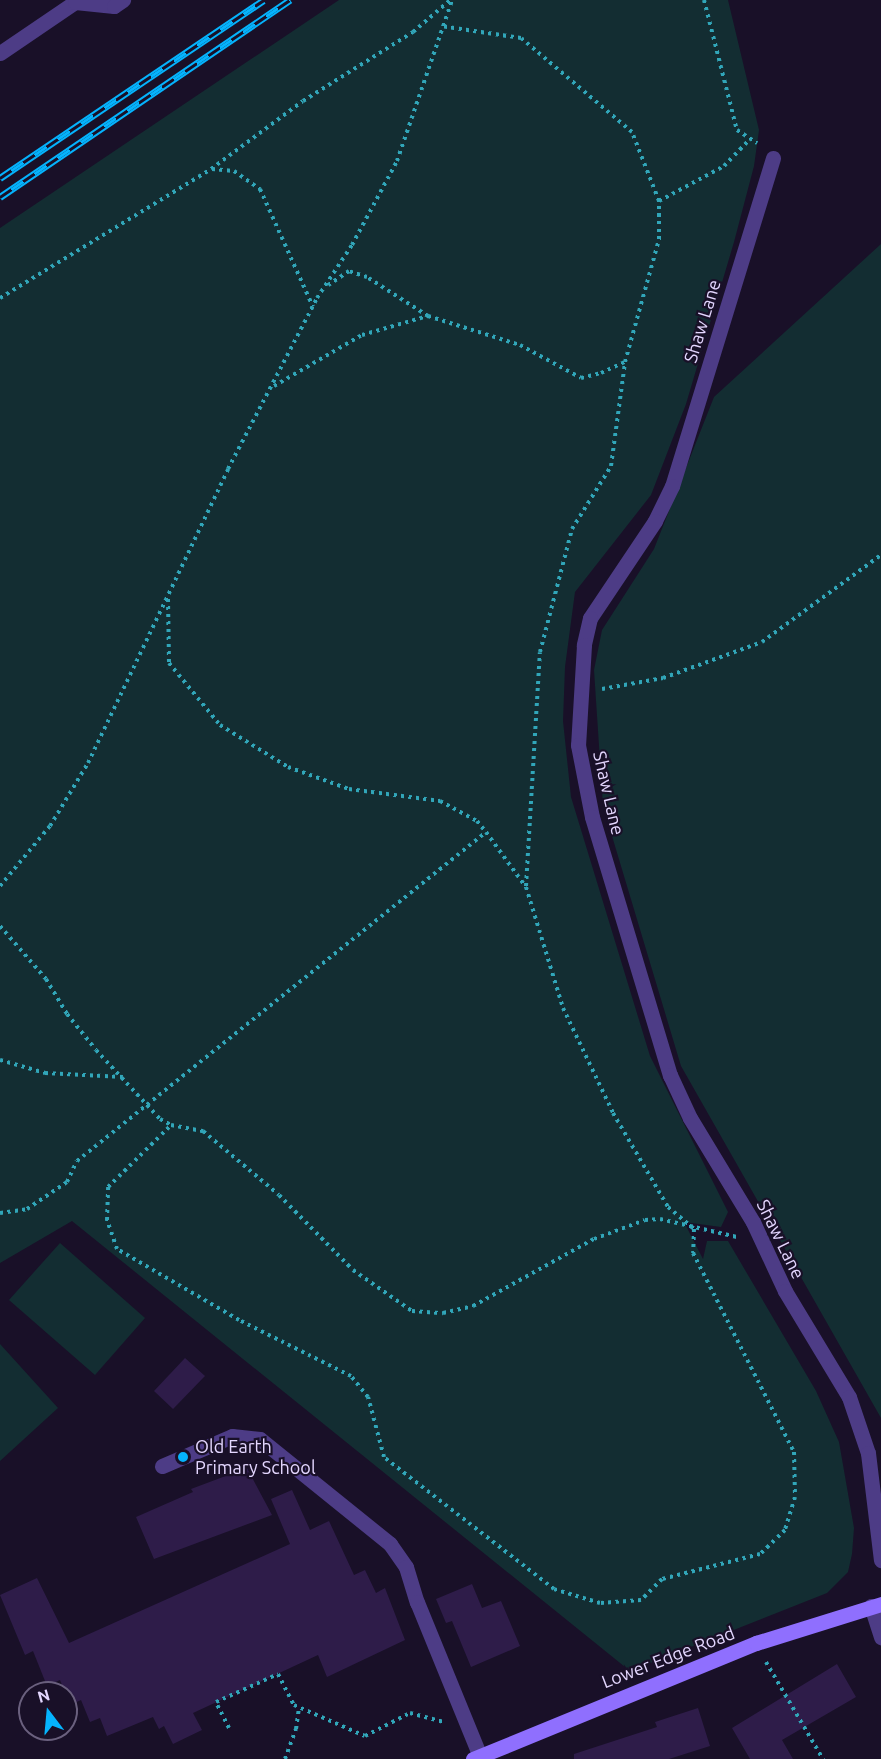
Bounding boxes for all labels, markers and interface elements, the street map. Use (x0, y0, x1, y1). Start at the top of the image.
street label: Shaw Lane (679, 277, 725, 365)
street label: Shaw Lane (589, 749, 629, 837)
street label: Shaw Lane (753, 1196, 809, 1282)
place label: Old Earth Primary School (195, 1436, 316, 1478)
marker: Old Earth Primary School (176, 1450, 190, 1464)
street label: Lower Edge Road (598, 1622, 738, 1692)
north arrow (18, 1681, 78, 1741)
text: N (35, 1685, 52, 1706)

